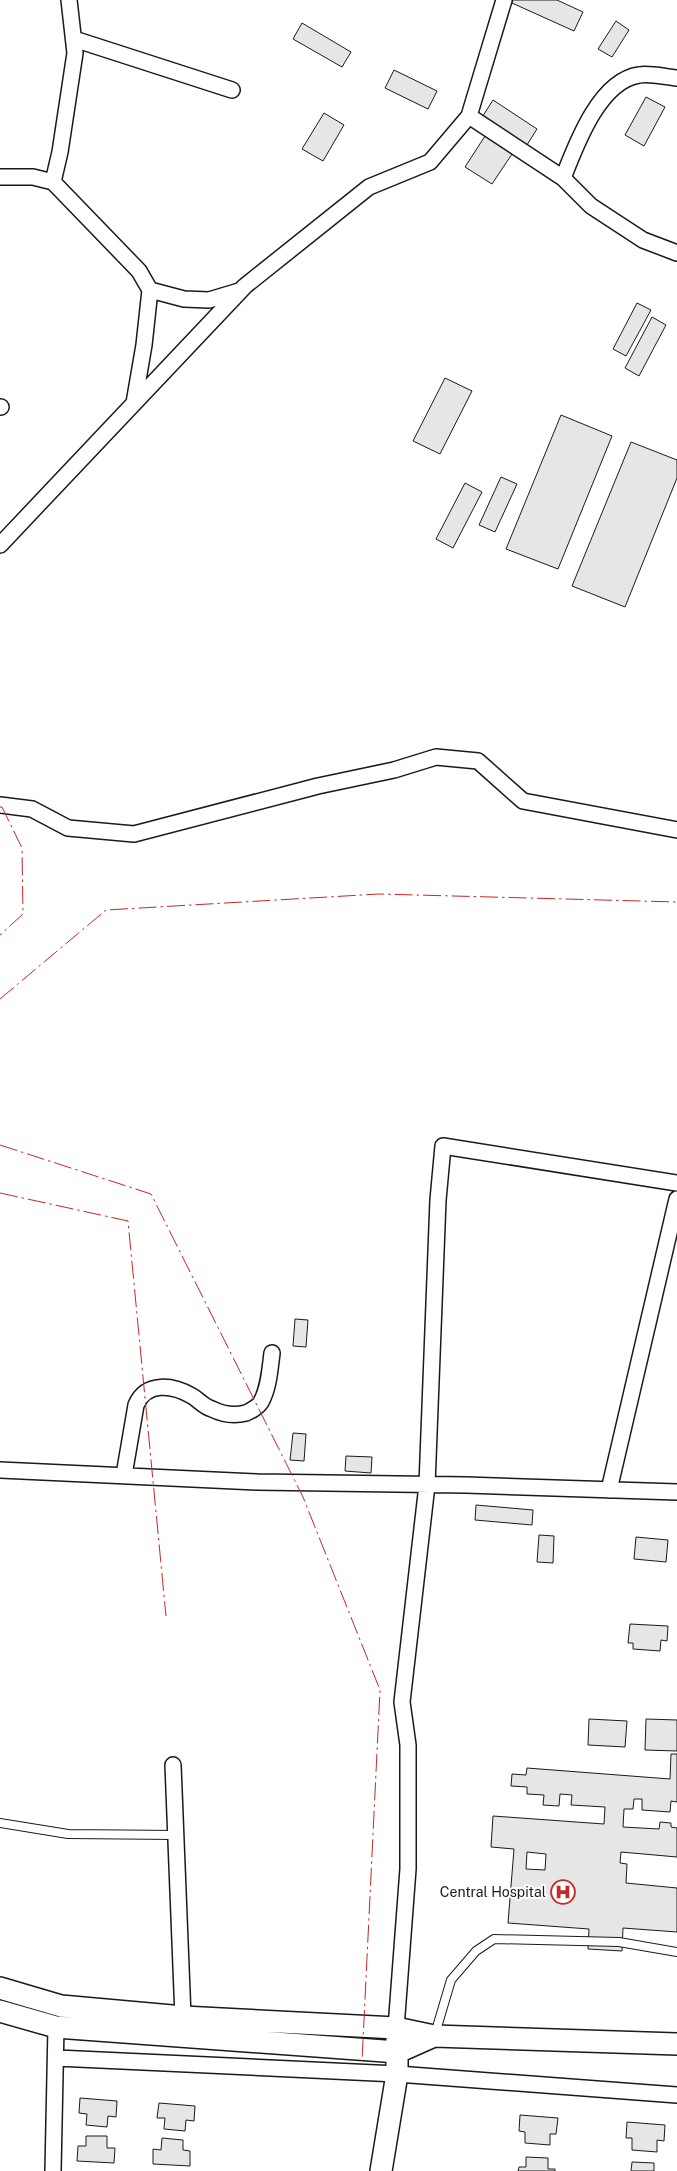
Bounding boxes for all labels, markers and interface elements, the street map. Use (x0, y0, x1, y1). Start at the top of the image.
hospital icon: Central Hospital (550, 1879, 576, 1905)
place label: Central Hospital (440, 1884, 546, 1900)

